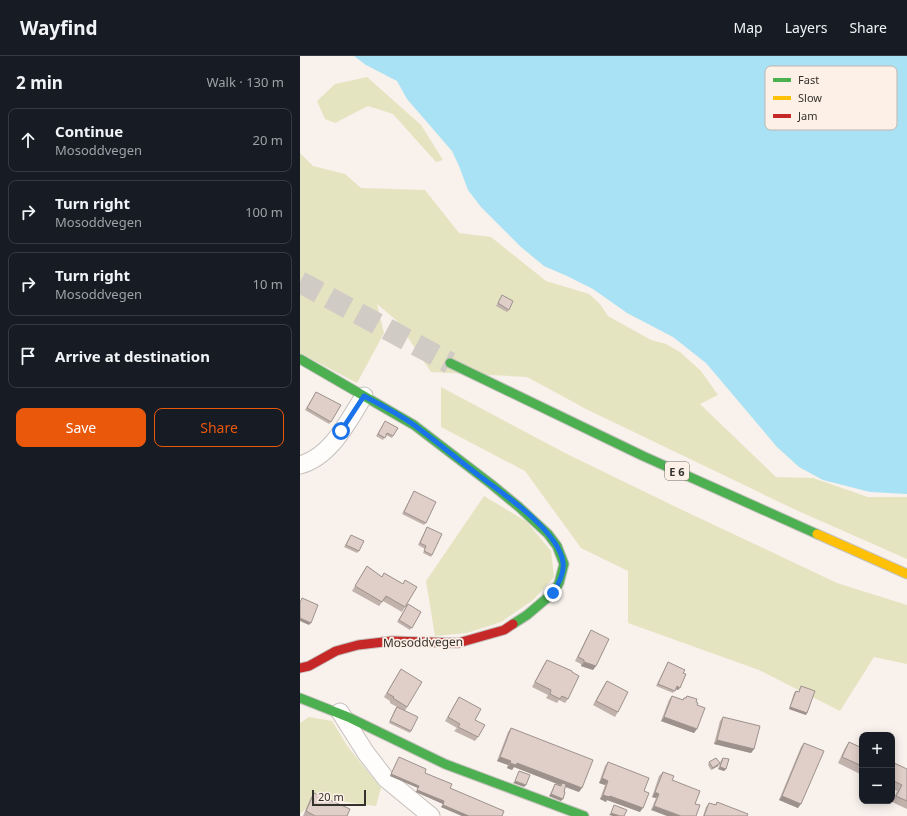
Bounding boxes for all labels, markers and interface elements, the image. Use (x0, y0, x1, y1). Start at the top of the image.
text: Wayfind (20, 15, 98, 41)
text: Map (734, 18, 763, 37)
text: Layers (785, 18, 827, 37)
text: Share (849, 18, 887, 37)
legend (765, 66, 897, 130)
text: 2 min (16, 71, 63, 94)
text: Fast (798, 72, 819, 87)
text: Walk · 130 m (206, 73, 284, 91)
text: Slow (798, 90, 822, 105)
text: Jam (797, 108, 817, 123)
text: Continue (55, 121, 123, 141)
icon: ahead (17, 129, 39, 151)
text: 20 m (253, 131, 283, 149)
text: Mosoddvegen (55, 141, 142, 159)
text: Turn right (55, 193, 130, 213)
icon: right (17, 201, 39, 223)
text: 100 m (245, 203, 283, 221)
text: Mosoddvegen (55, 213, 142, 231)
text: Turn right (55, 265, 130, 285)
icon: right (17, 273, 39, 295)
text: 10 m (253, 275, 283, 293)
text: Mosoddvegen (55, 285, 142, 303)
icon: arrive (17, 345, 39, 367)
text: Arrive at destination (55, 346, 210, 366)
button: Save (16, 408, 146, 447)
button: Share (154, 408, 284, 447)
route start (332, 422, 350, 440)
road number: E 6 (665, 462, 689, 480)
route end (544, 584, 562, 602)
street label: Mosoddvegen (383, 633, 463, 651)
map controls (859, 732, 895, 804)
button: + (859, 732, 895, 768)
button: − (859, 768, 895, 804)
scale bar (312, 788, 366, 807)
text: 20 m (318, 789, 344, 804)

